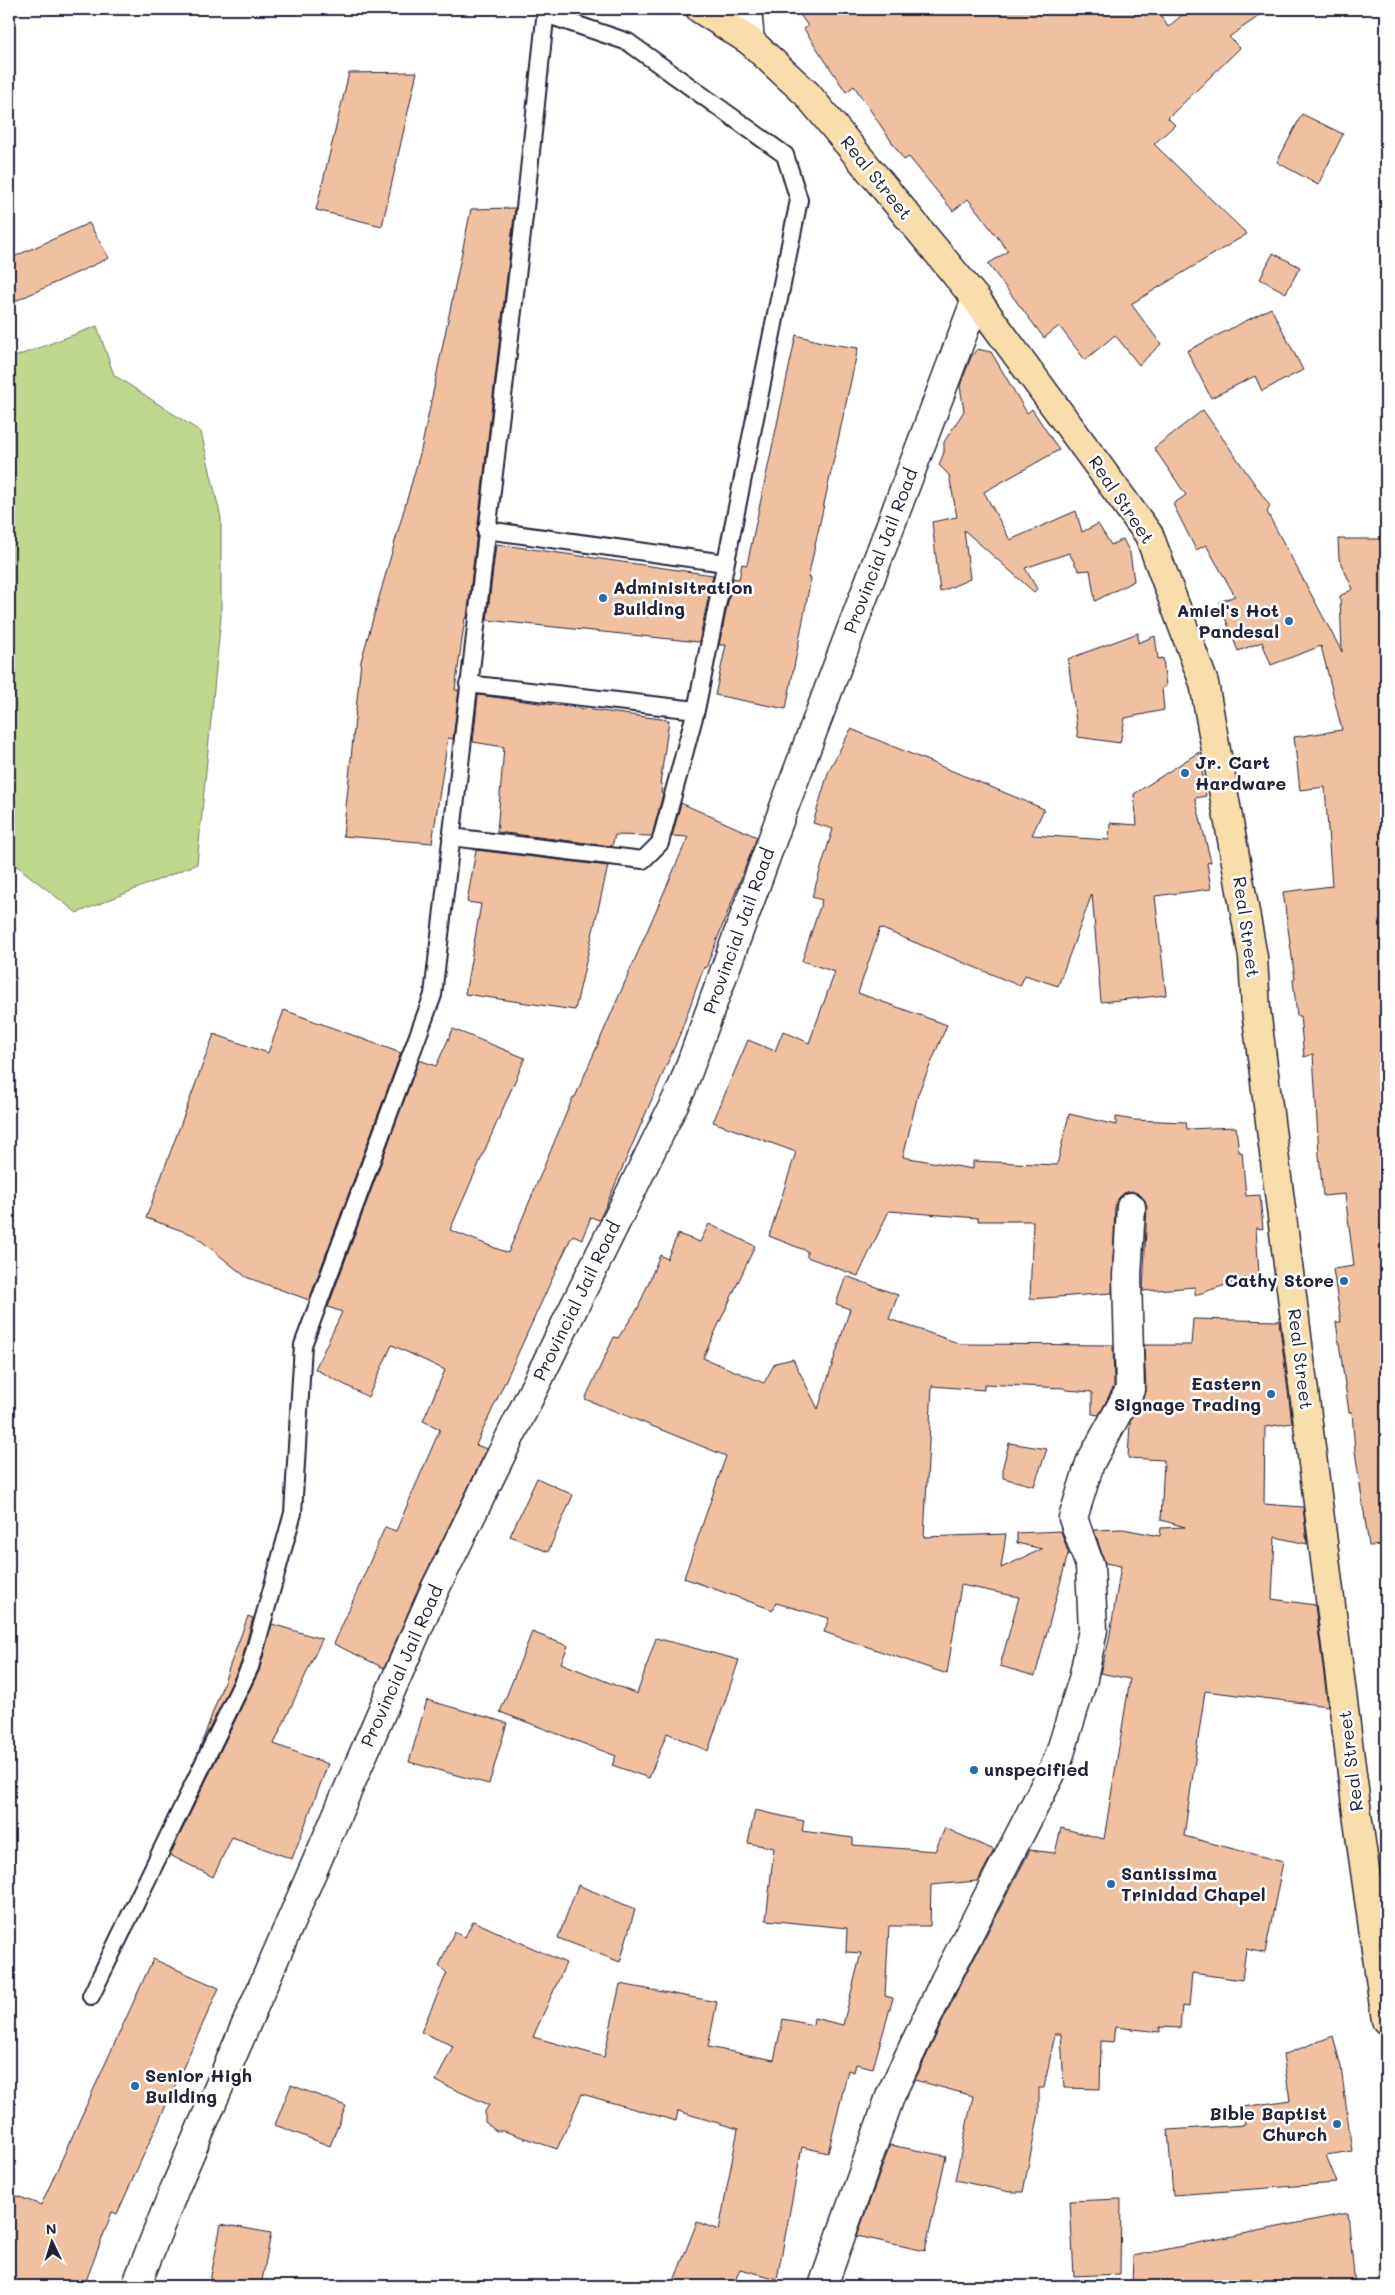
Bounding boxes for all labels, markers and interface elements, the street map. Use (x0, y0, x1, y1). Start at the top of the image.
street label: Real Street (836, 130, 918, 224)
street label: Real Street (1084, 451, 1160, 548)
street label: Provincial Jail Road (838, 465, 923, 637)
place label: Adminisitration Building (613, 575, 753, 620)
marker: Adminisitration Building (597, 592, 609, 604)
place label: Amiel's Hot Pandesal (1177, 598, 1279, 643)
marker: Amiel's Hot Pandesal (1283, 615, 1295, 627)
place label: Jr. Cart Hardware (1195, 750, 1287, 795)
marker: Jr. Cart Hardware (1179, 767, 1191, 779)
street label: Provincial Jail Road (697, 844, 779, 1017)
street label: Real Street (1228, 875, 1266, 979)
street label: Provincial Jail Road (527, 1217, 625, 1384)
place label: Cathy Store (1225, 1268, 1334, 1292)
marker: Cathy Store (1338, 1275, 1350, 1287)
street label: Real Street (1283, 1307, 1319, 1411)
place label: Eastern Signage Trading (1114, 1371, 1261, 1416)
marker: Eastern Signage Trading (1265, 1388, 1277, 1400)
street label: Provincial Jail Road (355, 1581, 448, 1750)
street label: Real Street (1332, 1709, 1368, 1813)
place label: unspecified (984, 1757, 1089, 1781)
marker: unspecified (968, 1764, 980, 1776)
place label: Santissima Trinidad Chapel (1121, 1861, 1266, 1906)
marker: Santissima Trinidad Chapel (1105, 1878, 1117, 1890)
place label: Senior High Building (145, 2063, 252, 2108)
marker: Senior High Building (129, 2080, 141, 2092)
place label: Bible Baptist Church (1210, 2101, 1327, 2146)
marker: Bible Baptist Church (1331, 2118, 1343, 2130)
north arrow (28, 2218, 78, 2268)
text: N (45, 2219, 57, 2238)

